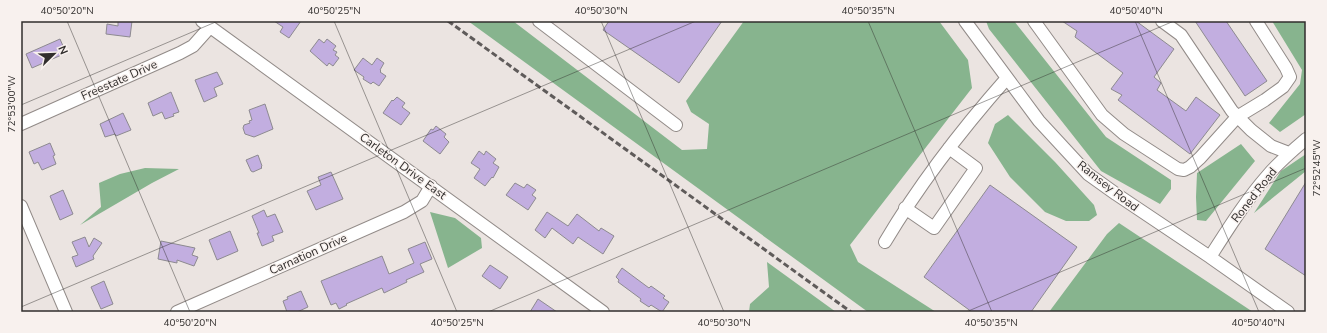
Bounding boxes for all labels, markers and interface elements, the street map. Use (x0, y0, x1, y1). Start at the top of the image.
text: 40°50'20"N (40, 4, 94, 18)
text: 40°50'25"N (307, 4, 361, 18)
text: 40°50'30"N (574, 4, 628, 18)
text: 40°50'35"N (841, 4, 895, 18)
text: 40°50'40"N (1109, 4, 1163, 18)
north arrow (34, 34, 74, 74)
text: N (54, 44, 71, 57)
street label: Freestate Drive (78, 56, 160, 104)
text: 72°53'00"W (5, 76, 19, 132)
street label: Carleton Drive East (356, 129, 450, 203)
text: 72°52'45"W (1310, 140, 1324, 196)
street label: Ramsey Road (1074, 157, 1142, 215)
street label: Roned Road (1227, 164, 1281, 226)
street label: Carnation Drive (266, 230, 350, 278)
text: 40°50'20"N (163, 316, 217, 330)
text: 40°50'25"N (430, 316, 484, 330)
text: 40°50'30"N (697, 316, 751, 330)
text: 40°50'35"N (964, 316, 1018, 330)
text: 40°50'40"N (1231, 316, 1285, 330)

